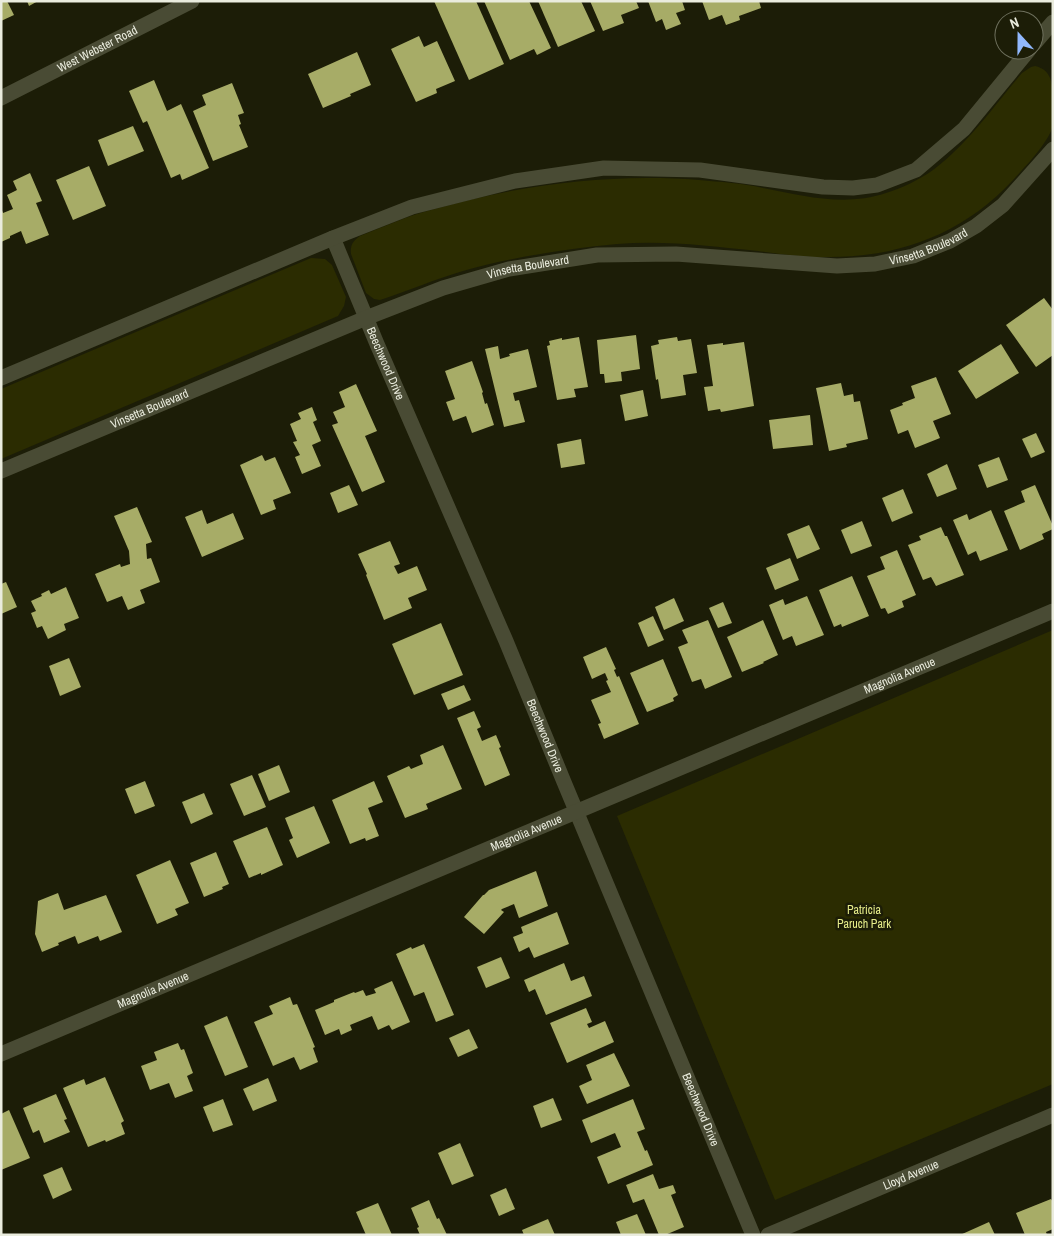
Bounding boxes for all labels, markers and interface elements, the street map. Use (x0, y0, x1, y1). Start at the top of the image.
north arrow (994, 10, 1044, 60)
text: N (1007, 13, 1021, 33)
street label: West Webster Road (54, 22, 140, 76)
street label: Vinsetta Boulevard (888, 225, 971, 269)
street label: Vinsetta Boulevard (485, 252, 570, 283)
street label: Beechwood Drive (363, 325, 408, 402)
street label: Vinsetta Boulevard (108, 385, 191, 432)
street label: Magnolia Avenue (861, 653, 938, 698)
street label: Beechwood Drive (523, 697, 567, 775)
street label: Magnolia Avenue (488, 811, 564, 855)
park label: Patricia Paruch Park (837, 902, 891, 932)
street label: Magnolia Avenue (115, 968, 191, 1012)
street label: Beechwood Drive (678, 1071, 723, 1149)
street label: Lloyd Avenue (881, 1156, 941, 1194)

